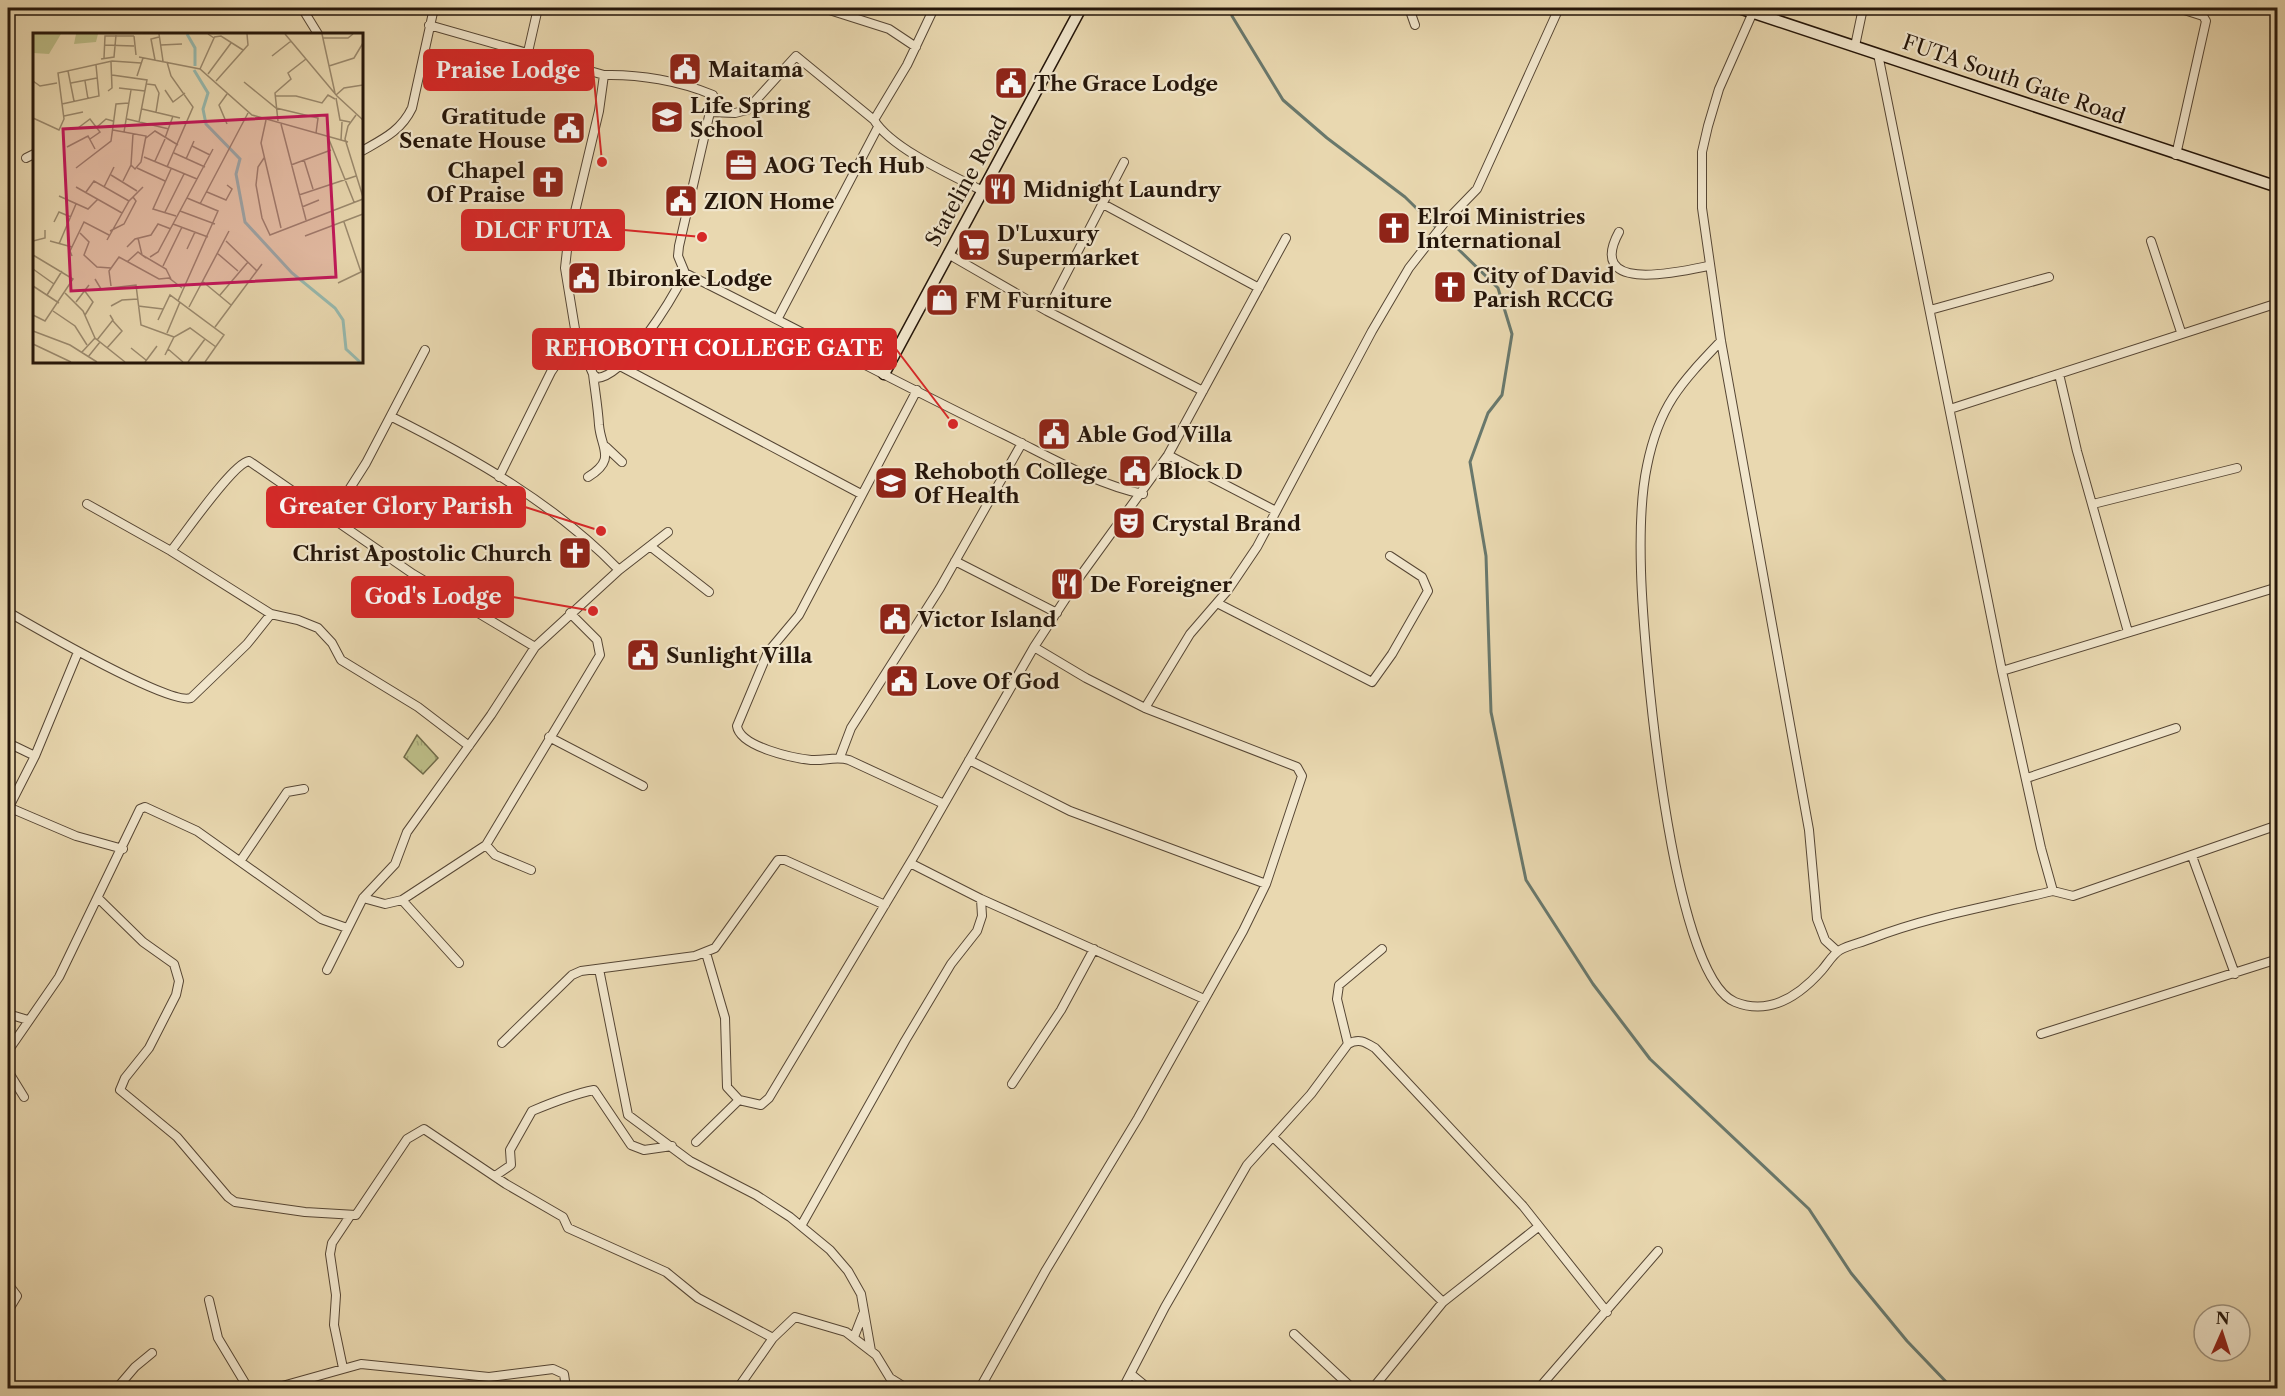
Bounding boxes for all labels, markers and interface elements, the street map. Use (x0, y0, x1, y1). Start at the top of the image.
street label: FUTA South Gate Road (1899, 29, 2129, 129)
inset map (33, 33, 363, 363)
callout: Praise Lodge (424, 50, 593, 90)
public building icon: Maitama (667, 51, 703, 87)
text: Praise Lodge (436, 57, 580, 84)
place label: Maitama (708, 57, 804, 82)
public building icon: The Grace Lodge (993, 65, 1029, 101)
place label: The Grace Lodge (1034, 71, 1218, 96)
place label: Life Spring School (690, 93, 811, 142)
school or university icon: Life Spring School (649, 99, 685, 135)
place label: Gratitude Senate House (399, 104, 546, 153)
public building icon: Gratitude Senate House (551, 110, 587, 146)
street label: Stateline Road (920, 111, 1012, 251)
office icon: AOG Tech Hub (723, 147, 759, 183)
place label: AOG Tech Hub (763, 153, 925, 178)
place label: Chapel Of Praise (426, 158, 525, 207)
church icon: Chapel Of Praise (530, 164, 566, 200)
restaurant icon: Midnight Laundry (982, 171, 1018, 207)
place label: Midnight Laundry (1023, 177, 1222, 202)
public building icon: ZION Home (663, 183, 699, 219)
place label: ZION Home (704, 189, 835, 214)
place label: Elroi Ministries International (1417, 204, 1586, 253)
callout: DLCF FUTA (462, 210, 624, 250)
church icon: Elroi Ministries International (1376, 210, 1412, 246)
text: DLCF FUTA (475, 217, 612, 244)
place label: D'Luxury Supermarket (997, 221, 1139, 270)
supermarket icon: D'Luxury Supermarket (956, 227, 992, 263)
public building icon: Ibironke Lodge (566, 260, 602, 296)
place label: City of David Parish RCCG (1473, 263, 1615, 312)
place label: Ibironke Lodge (607, 266, 772, 291)
church icon: City of David Parish RCCG (1432, 269, 1468, 305)
shop icon: FM Furniture (924, 282, 960, 318)
place label: FM Furniture (965, 288, 1112, 313)
callout: REHOBOTH COLLEGE GATE (533, 329, 896, 369)
text: REHOBOTH COLLEGE GATE (545, 335, 883, 362)
public building icon: Able God Villa (1036, 416, 1072, 452)
place label: Able God Villa (1076, 422, 1233, 447)
public building icon: Block D (1117, 453, 1153, 489)
place label: Rehoboth College Of Health (914, 459, 1108, 508)
place label: Block D (1158, 459, 1243, 484)
school or university icon: Rehoboth College Of Health (873, 465, 909, 501)
callout: Greater Glory Parish (267, 487, 525, 527)
text: Greater Glory Parish (279, 493, 513, 520)
theatre icon: Crystal Brand (1111, 505, 1147, 541)
place label: Crystal Brand (1152, 511, 1301, 536)
church icon: Christ Apostolic Church (557, 535, 593, 571)
place label: Christ Apostolic Church (293, 541, 553, 566)
restaurant icon: De Foreigner (1049, 566, 1085, 602)
place label: De Foreigner (1090, 572, 1233, 597)
callout: God's Lodge (352, 577, 513, 617)
text: God's Lodge (364, 583, 502, 610)
public building icon: Victor Island (877, 601, 913, 637)
place label: Victor Island (917, 607, 1057, 632)
public building icon: Sunlight Villa (625, 637, 661, 673)
place label: Sunlight Villa (666, 643, 813, 668)
public building icon: Love Of God (884, 663, 920, 699)
place label: Love Of God (925, 669, 1060, 694)
north arrow (2192, 1303, 2252, 1363)
text: N (2215, 1308, 2230, 1328)

